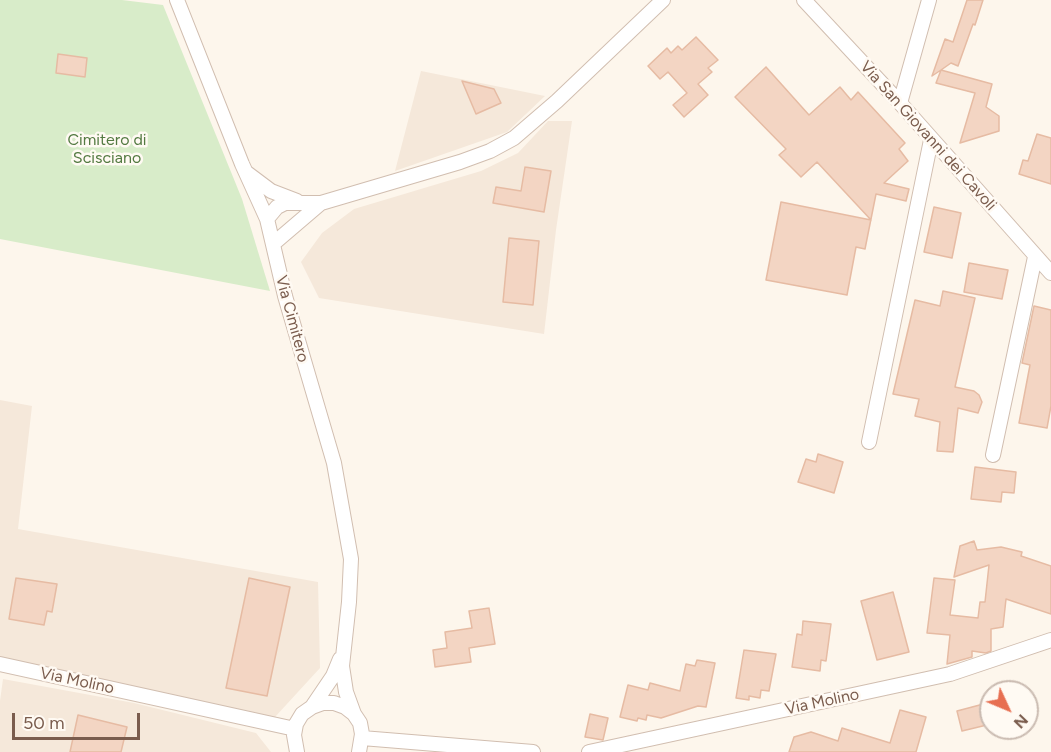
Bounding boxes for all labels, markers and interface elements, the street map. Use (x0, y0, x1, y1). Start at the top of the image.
street label: Via San Giovanni dei Cavoli (856, 57, 1000, 215)
park label: Cimitero di Scisciano (67, 130, 147, 168)
street label: Via Cimitero (271, 274, 313, 364)
street label: Via Molino (38, 664, 116, 698)
north arrow (979, 680, 1039, 740)
street label: Via Molino (783, 685, 861, 719)
scale bar (15, 701, 142, 739)
text: N (1010, 710, 1032, 733)
text: 50 m (23, 712, 65, 734)

